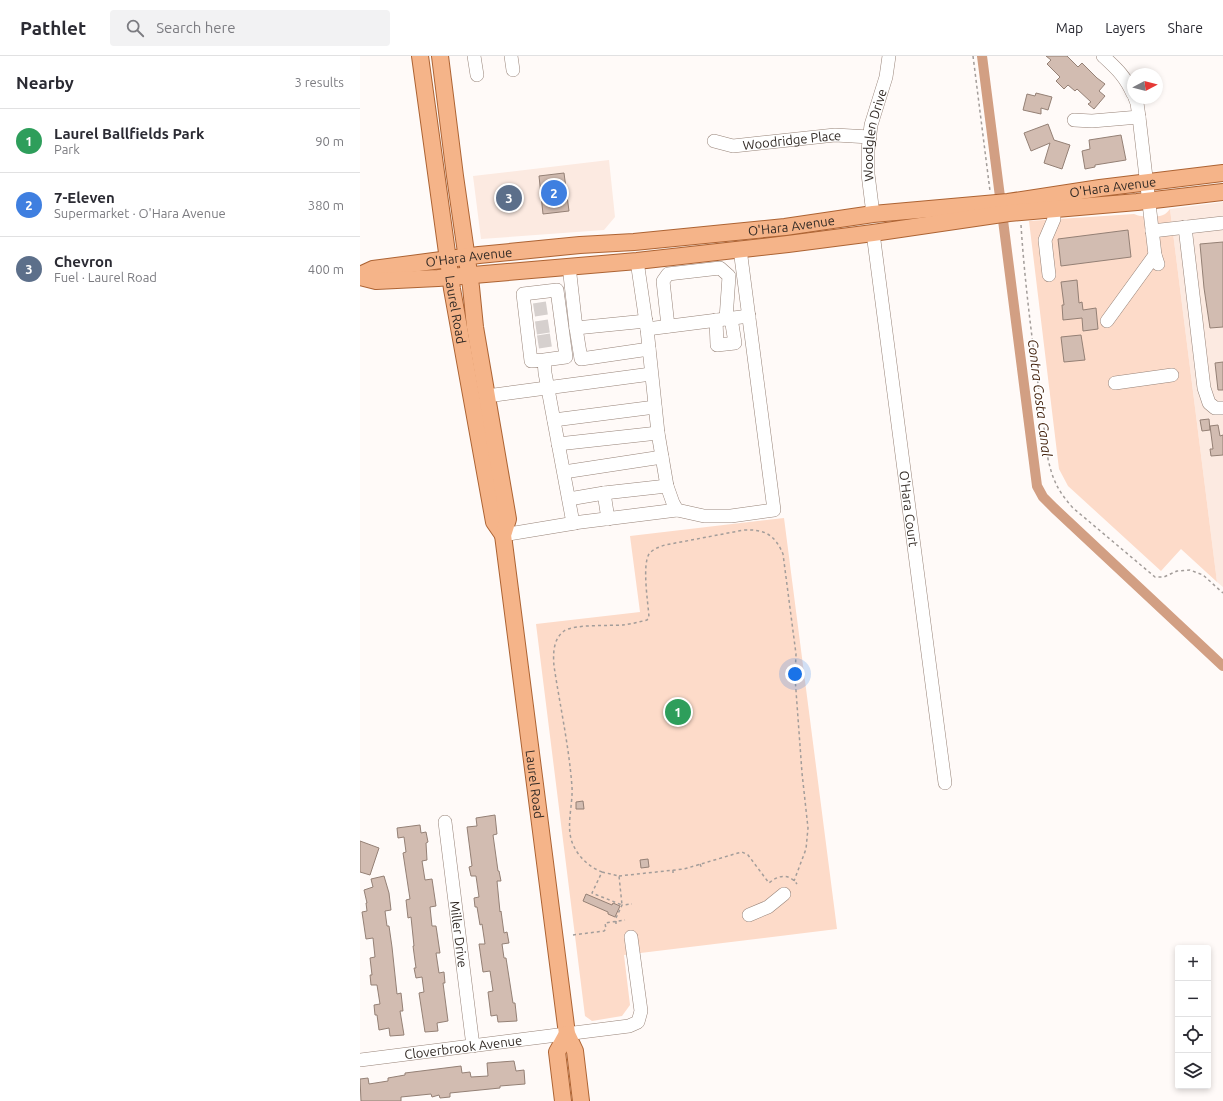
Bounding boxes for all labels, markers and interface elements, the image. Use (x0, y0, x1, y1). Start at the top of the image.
search box (110, 10, 390, 46)
text: Pathlet (20, 17, 86, 39)
icon: search (124, 17, 146, 39)
text: Search here (156, 19, 236, 36)
text: Map (1056, 20, 1083, 36)
text: Layers (1105, 20, 1145, 36)
text: Share (1167, 20, 1203, 36)
north arrow (1127, 68, 1163, 104)
text: Nearby (16, 73, 74, 92)
text: 3 results (294, 75, 344, 89)
street label: Woodglen Drive (860, 87, 889, 182)
text: Laurel Ballfields Park (54, 125, 204, 142)
street label: Woodridge Place (742, 128, 842, 152)
text: 1 (25, 134, 33, 148)
text: 90 m (315, 134, 344, 148)
text: Park (54, 142, 80, 156)
street label: O'Hara Avenue (1069, 174, 1157, 200)
pin: 2 (541, 178, 567, 208)
pin: 3 (496, 183, 522, 213)
text: 7-Eleven (54, 189, 115, 206)
text: 2 (25, 198, 33, 212)
text: 380 m (308, 198, 344, 212)
text: Supermarket · O'Hara Avenue (54, 206, 226, 220)
street label: O'Hara Avenue (747, 213, 836, 238)
street label: O'Hara Avenue (425, 245, 513, 269)
text: Chevron (54, 253, 113, 270)
text: 3 (25, 262, 33, 276)
text: 400 m (308, 262, 344, 276)
text: Fuel · Laurel Road (54, 270, 157, 284)
street label: Laurel Road (443, 274, 469, 345)
water label: Contra Costa Canal (1025, 338, 1055, 458)
street label: O'Hara Court (897, 470, 921, 547)
your location (785, 664, 805, 684)
pin: 1 (665, 697, 691, 727)
street label: Laurel Road (524, 749, 546, 819)
street label: Miller Drive (448, 900, 470, 968)
map controls (1175, 945, 1211, 1089)
button: + (1175, 945, 1211, 981)
button: − (1175, 981, 1211, 1017)
button: locate (1175, 1017, 1211, 1053)
street label: Cloverbrook Avenue (403, 1033, 523, 1061)
button: layers (1175, 1053, 1211, 1089)

